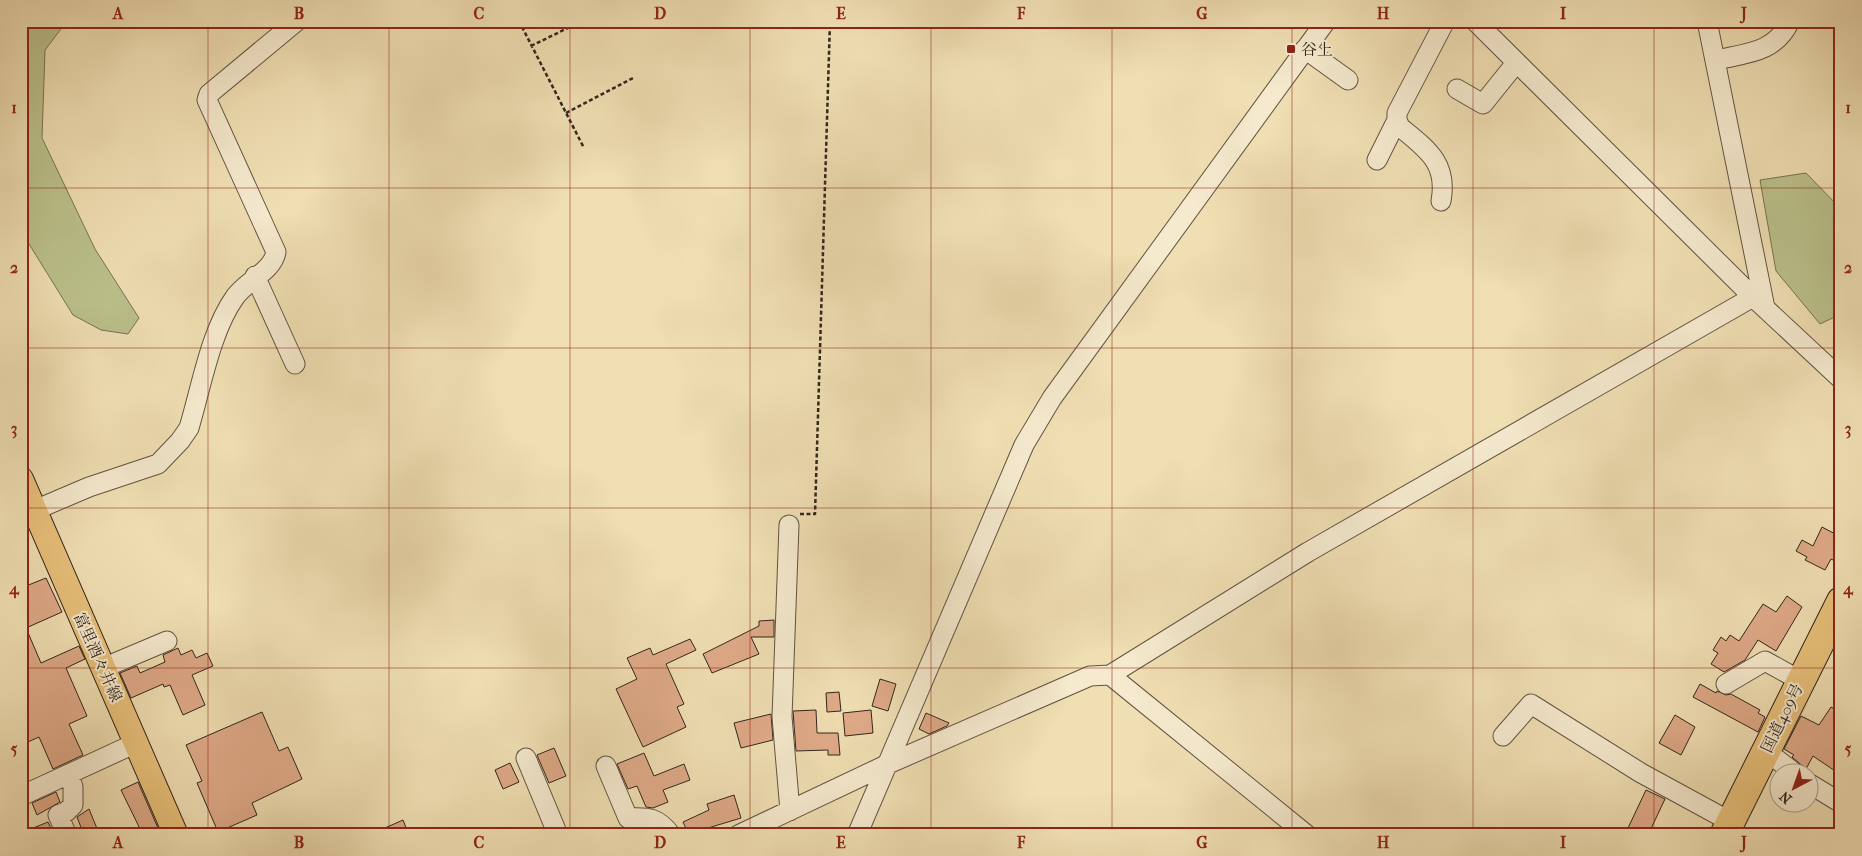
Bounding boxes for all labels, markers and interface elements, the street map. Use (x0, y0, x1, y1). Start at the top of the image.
text: A (112, 4, 124, 23)
text: B (294, 4, 304, 23)
text: C (474, 4, 485, 23)
text: D (654, 4, 666, 23)
text: E (836, 4, 846, 23)
text: F (1016, 4, 1026, 23)
text: G (1196, 4, 1208, 23)
text: H (1377, 4, 1390, 23)
text: I (1560, 4, 1567, 23)
text: J (1739, 4, 1747, 24)
place label: 谷上 (1301, 40, 1333, 59)
marker: 谷上 (1285, 43, 1297, 55)
text: 1 (11, 98, 17, 117)
text: 1 (1845, 98, 1851, 117)
text: 2 (10, 258, 18, 277)
text: 2 (1844, 258, 1852, 277)
text: 3 (11, 419, 17, 439)
text: 3 (1845, 419, 1851, 439)
text: 4 (8, 579, 20, 599)
text: 4 (1842, 579, 1854, 599)
street label: 富里酒々井線 (70, 609, 126, 705)
street label: 国道409号 (1757, 680, 1807, 756)
text: 5 (11, 739, 18, 758)
text: 5 (1845, 739, 1852, 758)
north arrow (1770, 764, 1820, 814)
text: N (1776, 787, 1795, 807)
text: A (112, 833, 124, 852)
text: B (294, 833, 304, 852)
text: C (474, 833, 485, 852)
text: D (654, 833, 666, 852)
text: E (836, 833, 846, 852)
text: F (1016, 833, 1026, 852)
text: G (1196, 833, 1208, 852)
text: H (1377, 833, 1390, 852)
text: I (1560, 833, 1567, 852)
text: J (1739, 833, 1747, 853)

